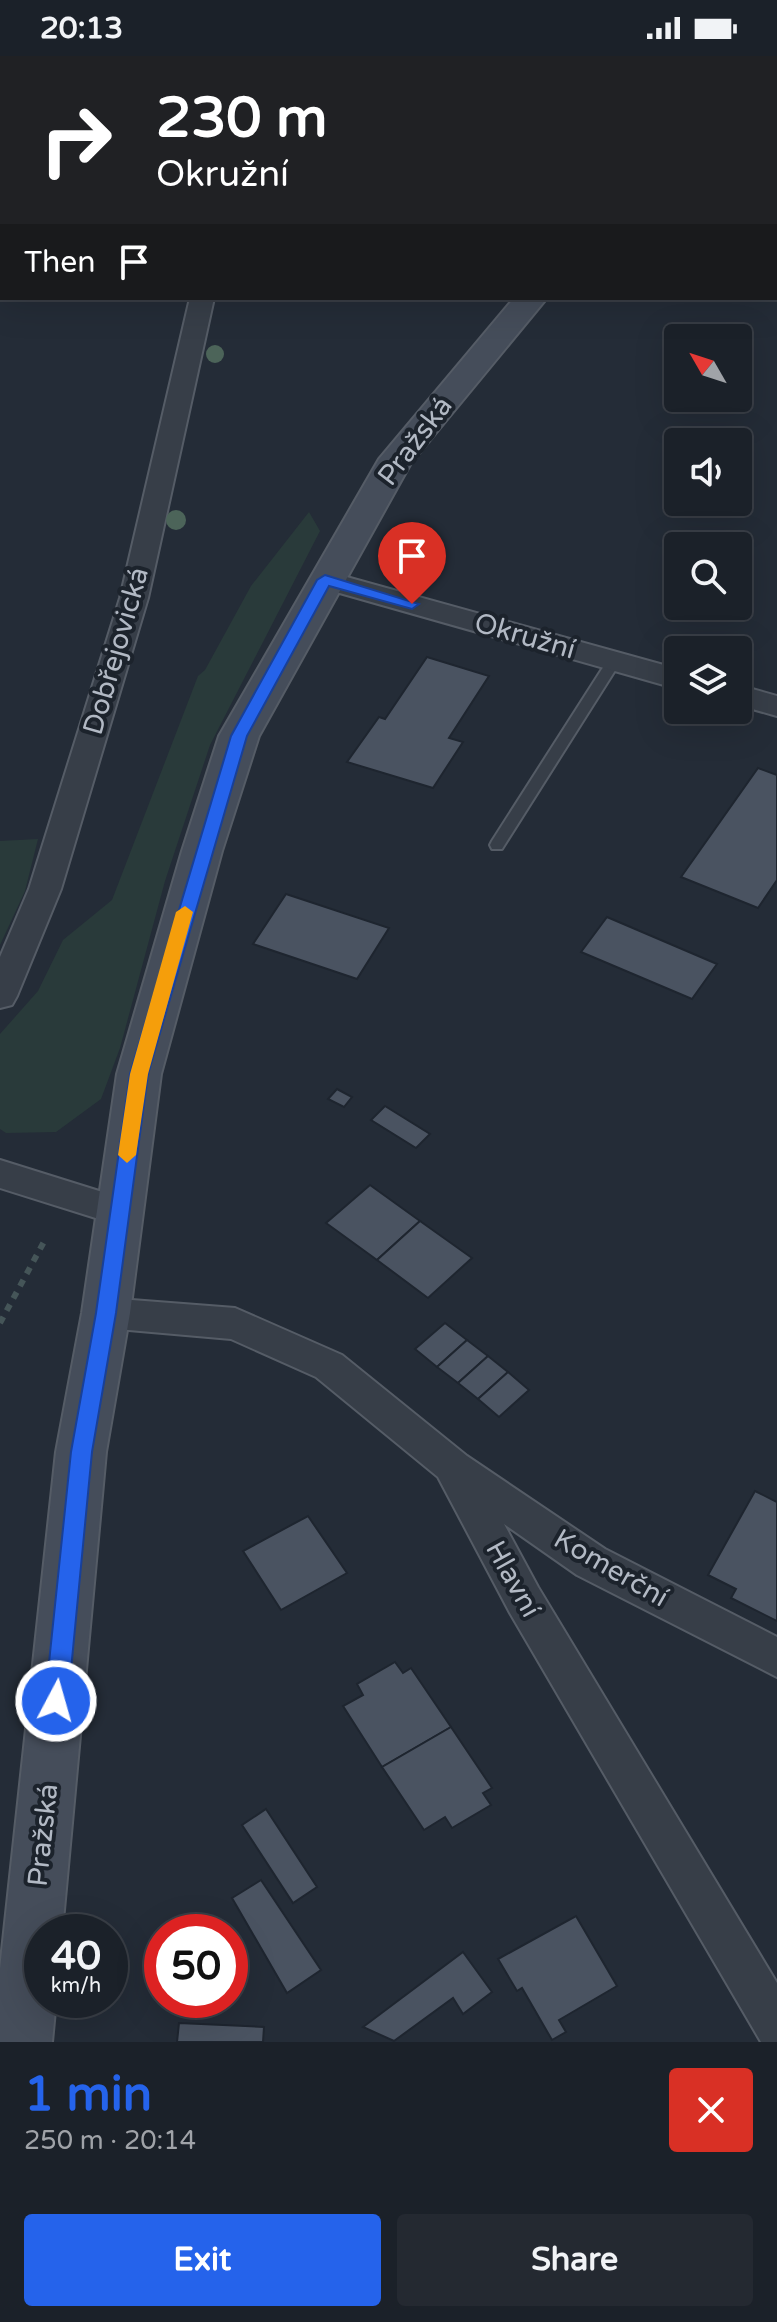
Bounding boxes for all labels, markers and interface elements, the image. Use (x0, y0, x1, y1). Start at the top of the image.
text: 20:13 (40, 10, 123, 47)
text: 230 m (156, 85, 327, 152)
icon: right (24, 88, 128, 192)
text: Okružní (156, 153, 289, 196)
icon: arrive (112, 240, 156, 284)
text: Then (24, 244, 96, 281)
north arrow (664, 324, 752, 412)
map controls (664, 324, 752, 724)
street label: Pražská (370, 390, 460, 492)
button: sound (664, 428, 752, 516)
pin (378, 522, 446, 604)
button: search (664, 532, 752, 620)
icon: arrive (390, 534, 434, 578)
street label: Dobřejovická (76, 563, 156, 739)
street label: Okružní (471, 605, 579, 667)
button: layers (664, 636, 752, 724)
street label: Komerční (548, 1522, 674, 1614)
street label: Hlavní (478, 1535, 548, 1623)
position arrow (14, 1659, 98, 1743)
street label: Pražská (21, 1782, 65, 1888)
speed limit sign: 50 (144, 1914, 248, 2018)
text: 40 (51, 1932, 101, 1980)
text: km/h (51, 1974, 101, 1998)
text: 1 min (24, 2066, 152, 2124)
button: close (669, 2068, 753, 2152)
text: 250 m · 20:14 (24, 2125, 196, 2156)
button: Exit (24, 2214, 381, 2306)
button: Share (397, 2214, 753, 2306)

